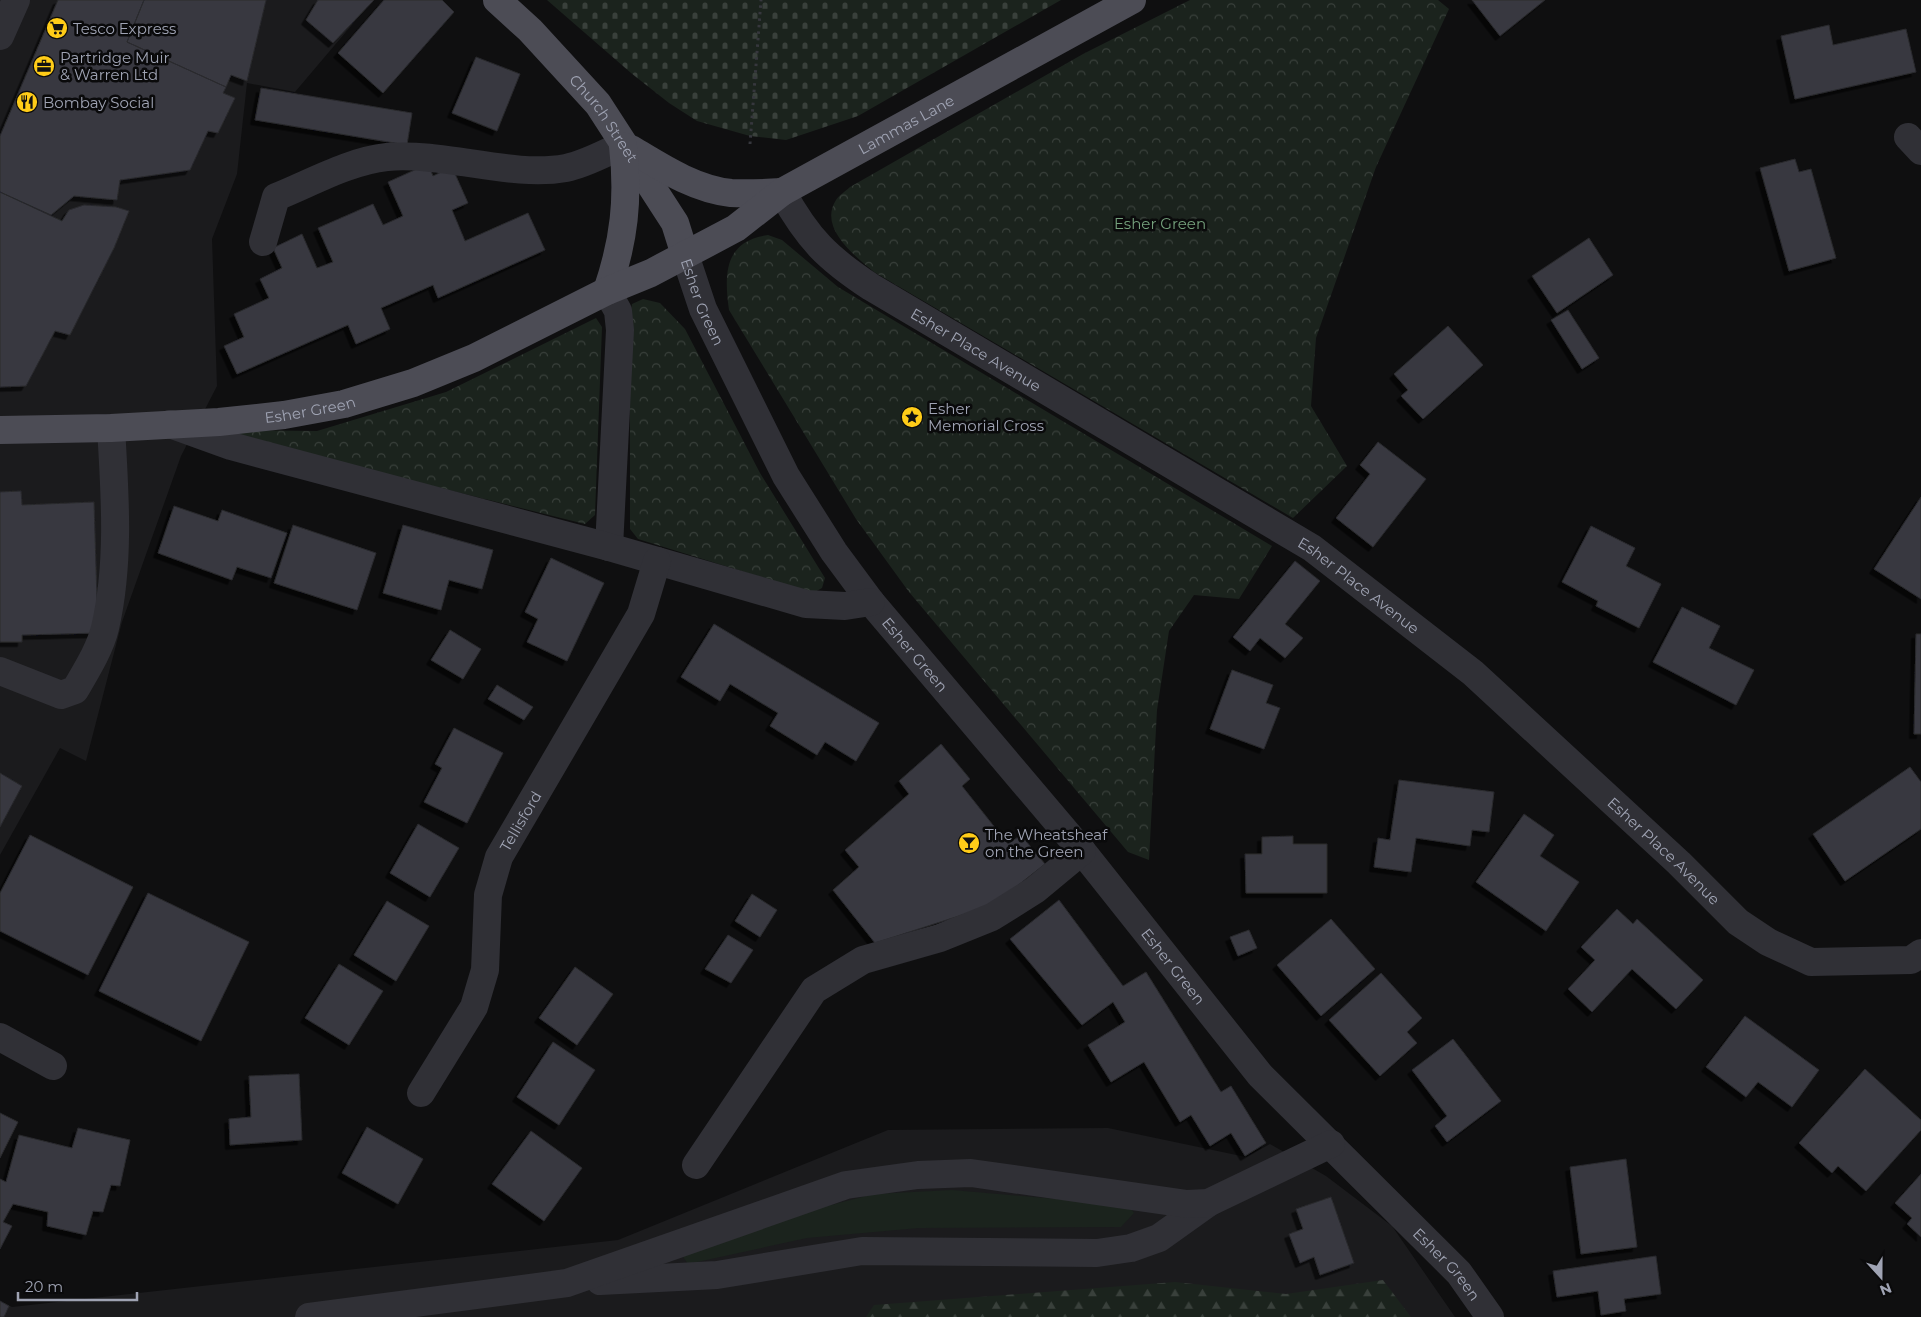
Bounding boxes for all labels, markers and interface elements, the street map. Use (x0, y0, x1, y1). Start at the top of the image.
supermarket icon: Tesco Express (45, 16, 69, 40)
place label: Tesco Express (73, 19, 176, 38)
place label: Partridge Muir & Warren Ltd (60, 48, 170, 84)
office icon: Partridge Muir & Warren Ltd (32, 54, 56, 78)
street label: Church Street (566, 70, 642, 166)
restaurant icon: Bombay Social (15, 90, 39, 114)
street label: Lammas Lane (855, 90, 957, 158)
place label: Bombay Social (43, 93, 154, 112)
park label: Esher Green (1114, 214, 1206, 233)
street label: Esher Green (677, 256, 729, 348)
street label: Esher Place Avenue (908, 303, 1045, 395)
street label: Esher Green (263, 392, 358, 427)
place label: Esher Memorial Cross (928, 399, 1044, 435)
place icon: Esher Memorial Cross (900, 405, 924, 429)
street label: Esher Place Avenue (1295, 533, 1423, 637)
street label: Esher Green (878, 613, 952, 696)
street label: Tellisford (495, 787, 545, 855)
street label: Esher Place Avenue (1604, 793, 1724, 908)
place label: The Wheatsheaf on the Green (985, 825, 1108, 861)
bar icon: The Wheatsheaf on the Green (957, 831, 981, 855)
street label: Esher Green (1137, 924, 1210, 1008)
street label: Esher Green (1409, 1223, 1485, 1304)
north arrow (1856, 1252, 1906, 1302)
scale bar (18, 1270, 136, 1302)
text: 20 m (25, 1277, 63, 1296)
text: N (1877, 1279, 1894, 1300)

